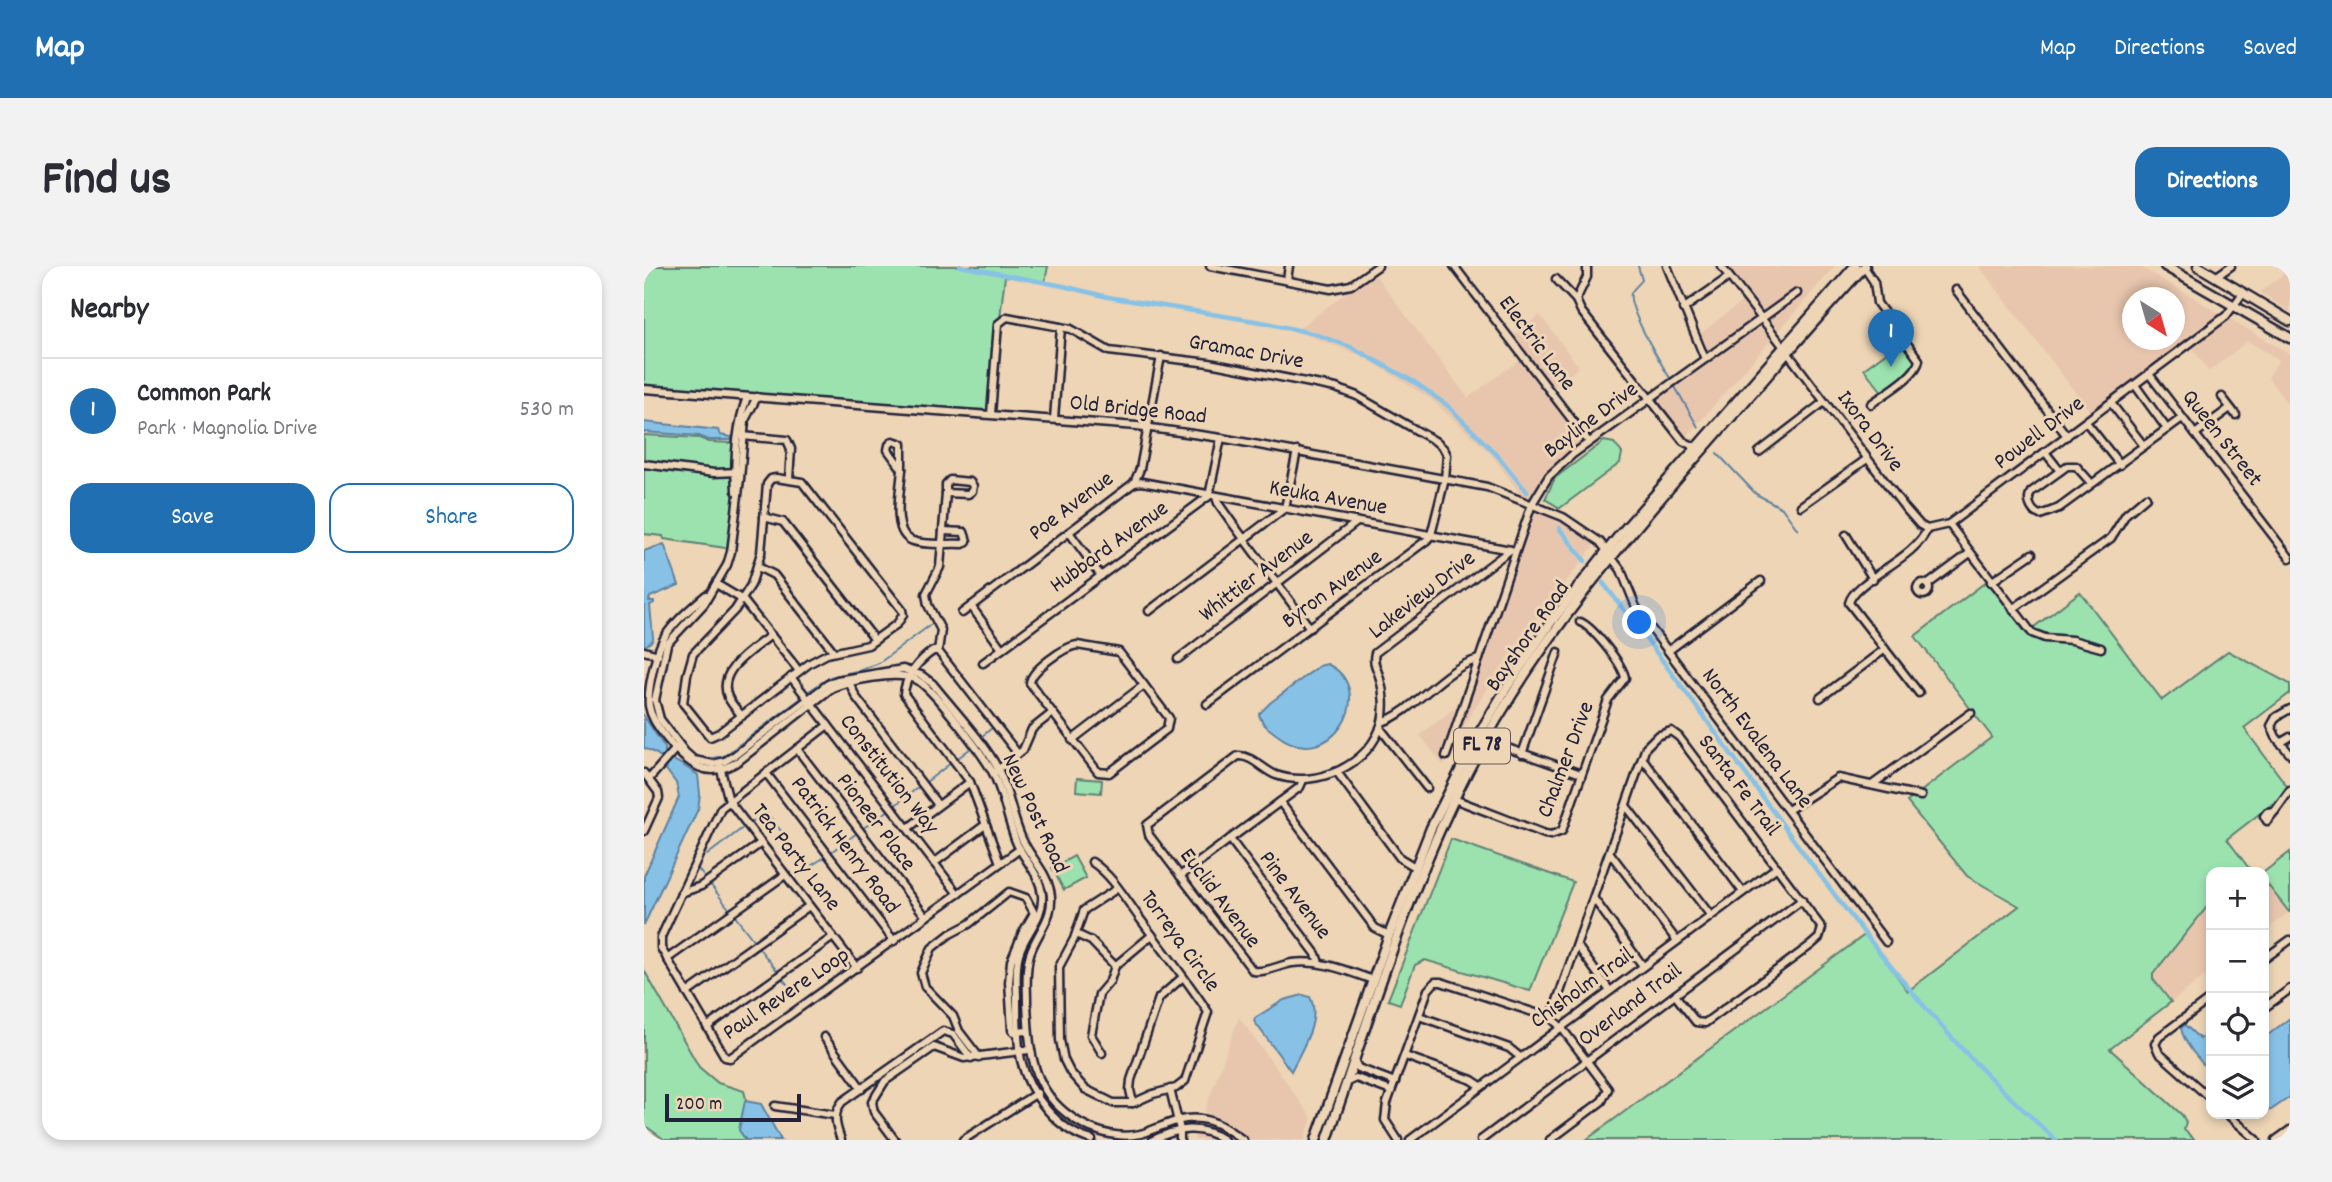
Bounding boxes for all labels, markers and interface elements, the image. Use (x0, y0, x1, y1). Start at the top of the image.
text: Map (35, 26, 85, 73)
text: Map (2040, 32, 2076, 66)
text: Directions (2114, 32, 2205, 66)
text: Saved (2243, 32, 2297, 66)
text: Find us (42, 147, 171, 217)
button: Directions (2135, 147, 2290, 217)
north arrow (2122, 287, 2185, 350)
street label: Electric Lane (1489, 289, 1583, 399)
text: Nearby (70, 290, 148, 333)
pin: 1 (1868, 309, 1914, 367)
street label: Gramac Drive (1186, 327, 1306, 379)
street label: Bayline Drive (1538, 374, 1646, 468)
text: Common Park (137, 376, 271, 413)
street label: Queen Street (2172, 383, 2270, 495)
street label: Ixora Drive (1827, 384, 1911, 480)
street label: Old Bridge Road (1068, 387, 1208, 435)
street label: Powell Drive (1988, 389, 2092, 479)
text: 1 (90, 394, 96, 427)
text: 530 m (520, 394, 574, 427)
text: Park · Magnolia Drive (137, 413, 317, 446)
street label: Poe Avenue (1023, 464, 1121, 550)
street label: Keuka Avenue (1267, 472, 1389, 526)
button: Save (70, 483, 315, 553)
button: Share (329, 483, 574, 553)
street label: Hubbard Avenue (1044, 494, 1176, 602)
street label: Whittier Avenue (1193, 523, 1321, 631)
street label: Byron Avenue (1276, 542, 1390, 638)
street label: Lakeview Drive (1362, 544, 1484, 648)
street label: Bayshore Road (1479, 575, 1579, 699)
your location (1622, 605, 1656, 639)
street label: North Evalena Lane (1692, 662, 1820, 816)
street label: Chalmer Drive (1530, 697, 1604, 823)
street label: Constitution Way (830, 708, 946, 843)
road number: FL 78 (1454, 728, 1510, 764)
street label: Santa Fe Trail (1689, 728, 1788, 844)
street label: New Post Road (992, 749, 1076, 879)
street label: Pioneer Place (827, 767, 923, 879)
street label: Patrick Henry Road (781, 770, 907, 922)
street label: Tea Party Lane (742, 797, 848, 919)
street label: Euclid Avenue (1170, 842, 1268, 956)
street label: Pine Avenue (1250, 845, 1338, 947)
map controls (2206, 867, 2269, 1119)
button: + (2206, 867, 2269, 930)
street label: Torreya Circle (1131, 884, 1227, 1000)
button: − (2206, 930, 2269, 993)
street label: Paul Revere Loop (717, 940, 857, 1050)
street label: Chisholm Trail (1524, 940, 1642, 1038)
street label: Overland Trail (1572, 956, 1690, 1056)
button: locate (2206, 993, 2269, 1056)
button: layers (2206, 1056, 2269, 1119)
scale bar (665, 1091, 802, 1123)
text: 200 m (676, 1092, 722, 1119)

